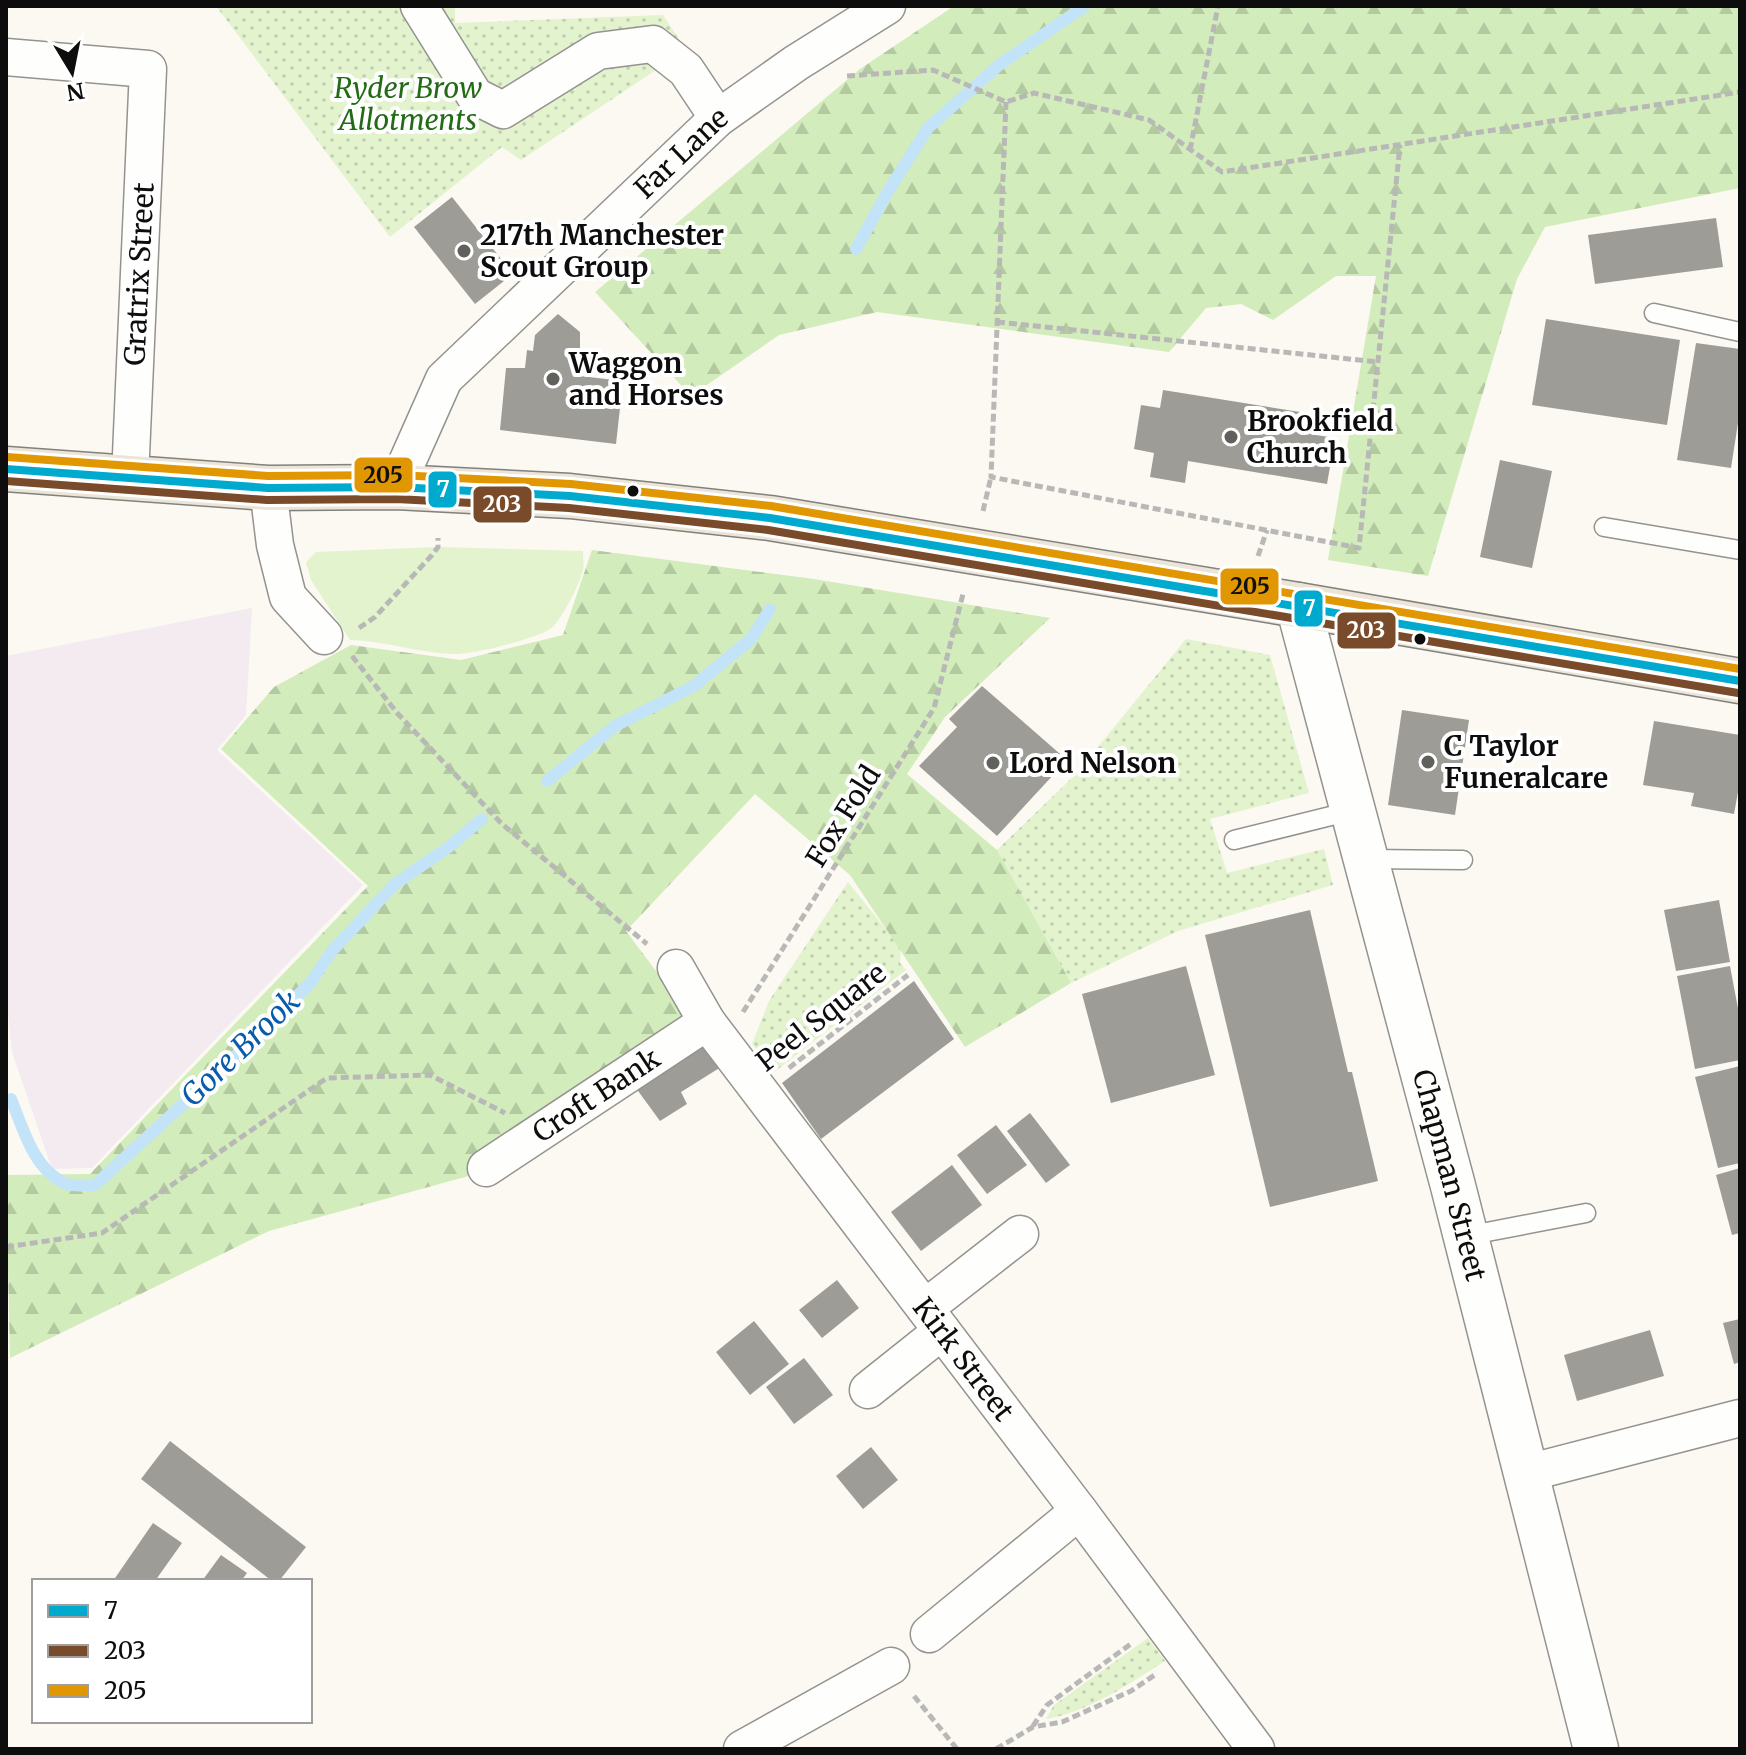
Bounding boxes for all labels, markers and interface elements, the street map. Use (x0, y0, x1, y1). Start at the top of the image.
north arrow (32, 32, 112, 112)
park label: Ryder Brow Allotments (334, 70, 482, 138)
text: N (64, 76, 86, 107)
street label: Far Lane (627, 99, 735, 206)
street label: Gratrix Street (116, 182, 162, 366)
place label: 217th Manchester Scout Group (480, 217, 724, 285)
marker: 217th Manchester Scout Group (455, 242, 473, 260)
place label: Waggon and Horses (568, 345, 724, 413)
marker: Waggon and Horses (544, 370, 562, 388)
place label: Brookfield Church (1247, 403, 1394, 471)
marker: Brookfield Church (1222, 428, 1240, 446)
line badge: 205 (353, 456, 414, 494)
text: 205 (363, 461, 403, 489)
line badge: 7 (427, 470, 458, 509)
text: 7 (436, 475, 450, 503)
unlabelled marker (625, 483, 641, 499)
line badge: 203 (472, 485, 533, 524)
text: 203 (483, 490, 521, 518)
line badge: 205 (1219, 567, 1280, 606)
text: 205 (1230, 572, 1270, 600)
line badge: 7 (1293, 589, 1324, 628)
text: 7 (1302, 594, 1316, 622)
line badge: 203 (1336, 611, 1397, 650)
text: 203 (1347, 616, 1385, 644)
unlabelled marker (1412, 631, 1428, 647)
place label: C Taylor Funeralcare (1444, 728, 1608, 796)
place label: Lord Nelson (1009, 745, 1176, 781)
marker: C Taylor Funeralcare (1419, 753, 1437, 771)
marker: Lord Nelson (984, 754, 1002, 772)
street label: Fox Fold (798, 758, 888, 873)
street label: Peel Square (749, 955, 893, 1079)
water label: Gore Brook (173, 982, 308, 1114)
street label: Croft Bank (526, 1040, 667, 1150)
street label: Chapman Street (1405, 1066, 1494, 1285)
street label: Kirk Street (905, 1290, 1022, 1428)
legend (32, 1579, 312, 1723)
text: 7 (104, 1595, 118, 1626)
text: 203 (104, 1635, 146, 1666)
text: 205 (104, 1675, 147, 1706)

